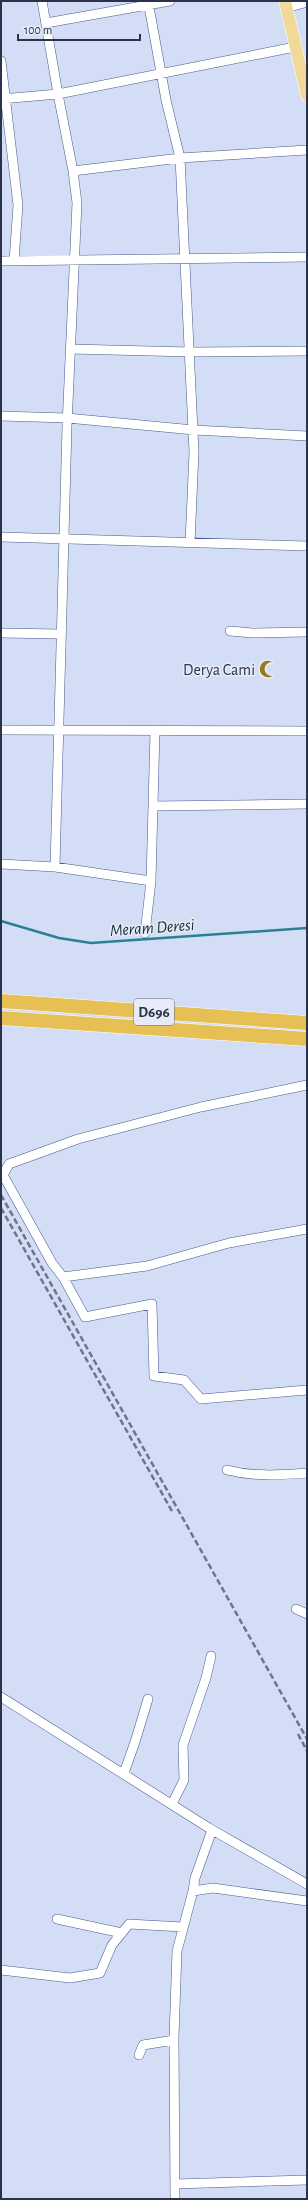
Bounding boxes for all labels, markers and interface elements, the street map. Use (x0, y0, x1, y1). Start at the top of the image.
scale bar (18, 16, 140, 42)
text: 100 m (24, 24, 52, 36)
mosque icon: Derya Cami (258, 659, 278, 679)
place label: Derya Cami (183, 662, 255, 679)
water label: Meram Deresi (109, 916, 195, 939)
road number: D696 (134, 999, 174, 1025)

